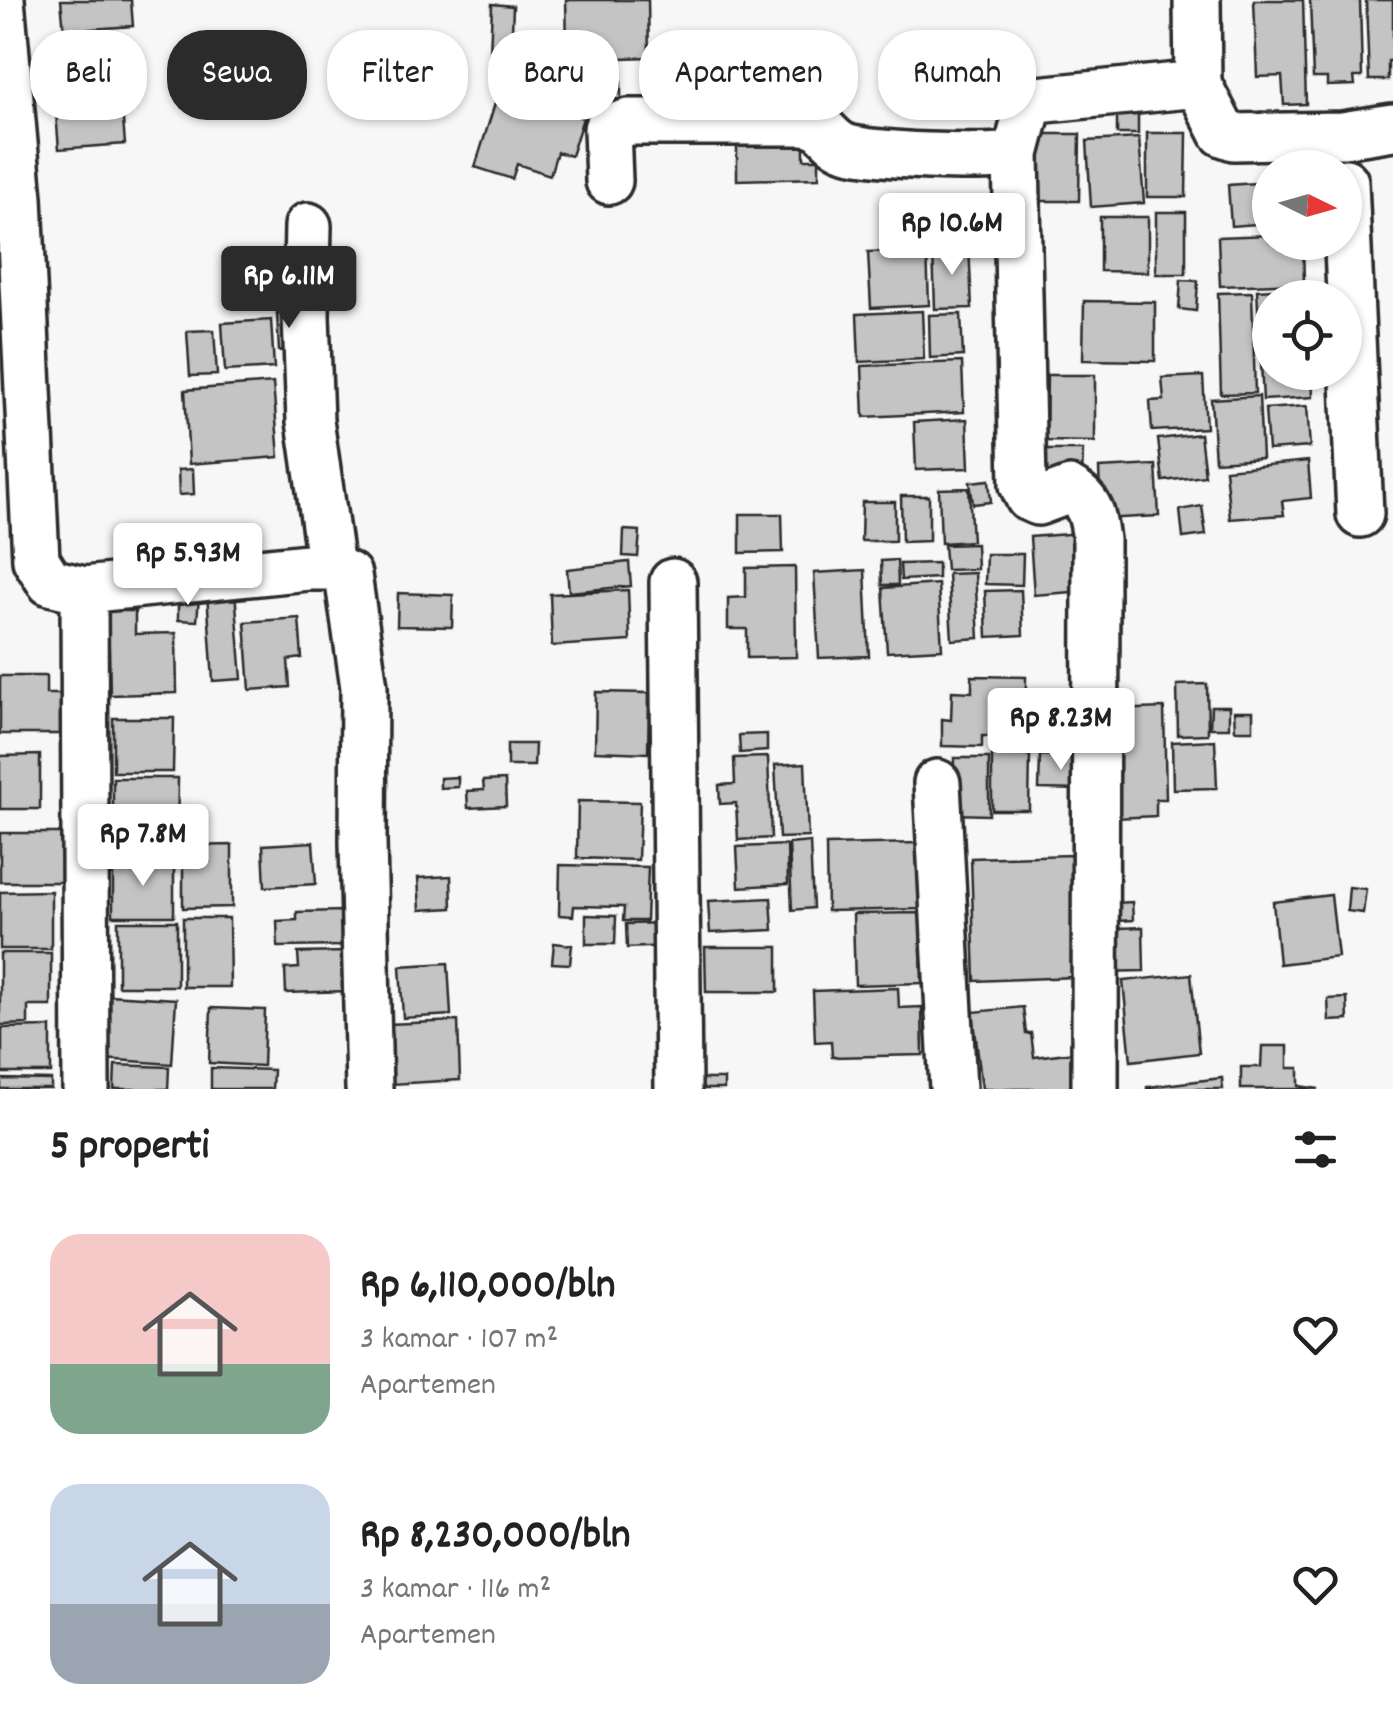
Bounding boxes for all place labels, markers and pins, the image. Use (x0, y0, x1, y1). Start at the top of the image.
pin: Rp 10.6M (849, 193, 1055, 278)
pin: Rp 6.11M (186, 246, 392, 331)
pin: Rp 5.93M (85, 523, 291, 608)
pin: Rp 8.23M (958, 688, 1164, 773)
pin: Rp 7.8M (51, 804, 235, 889)

